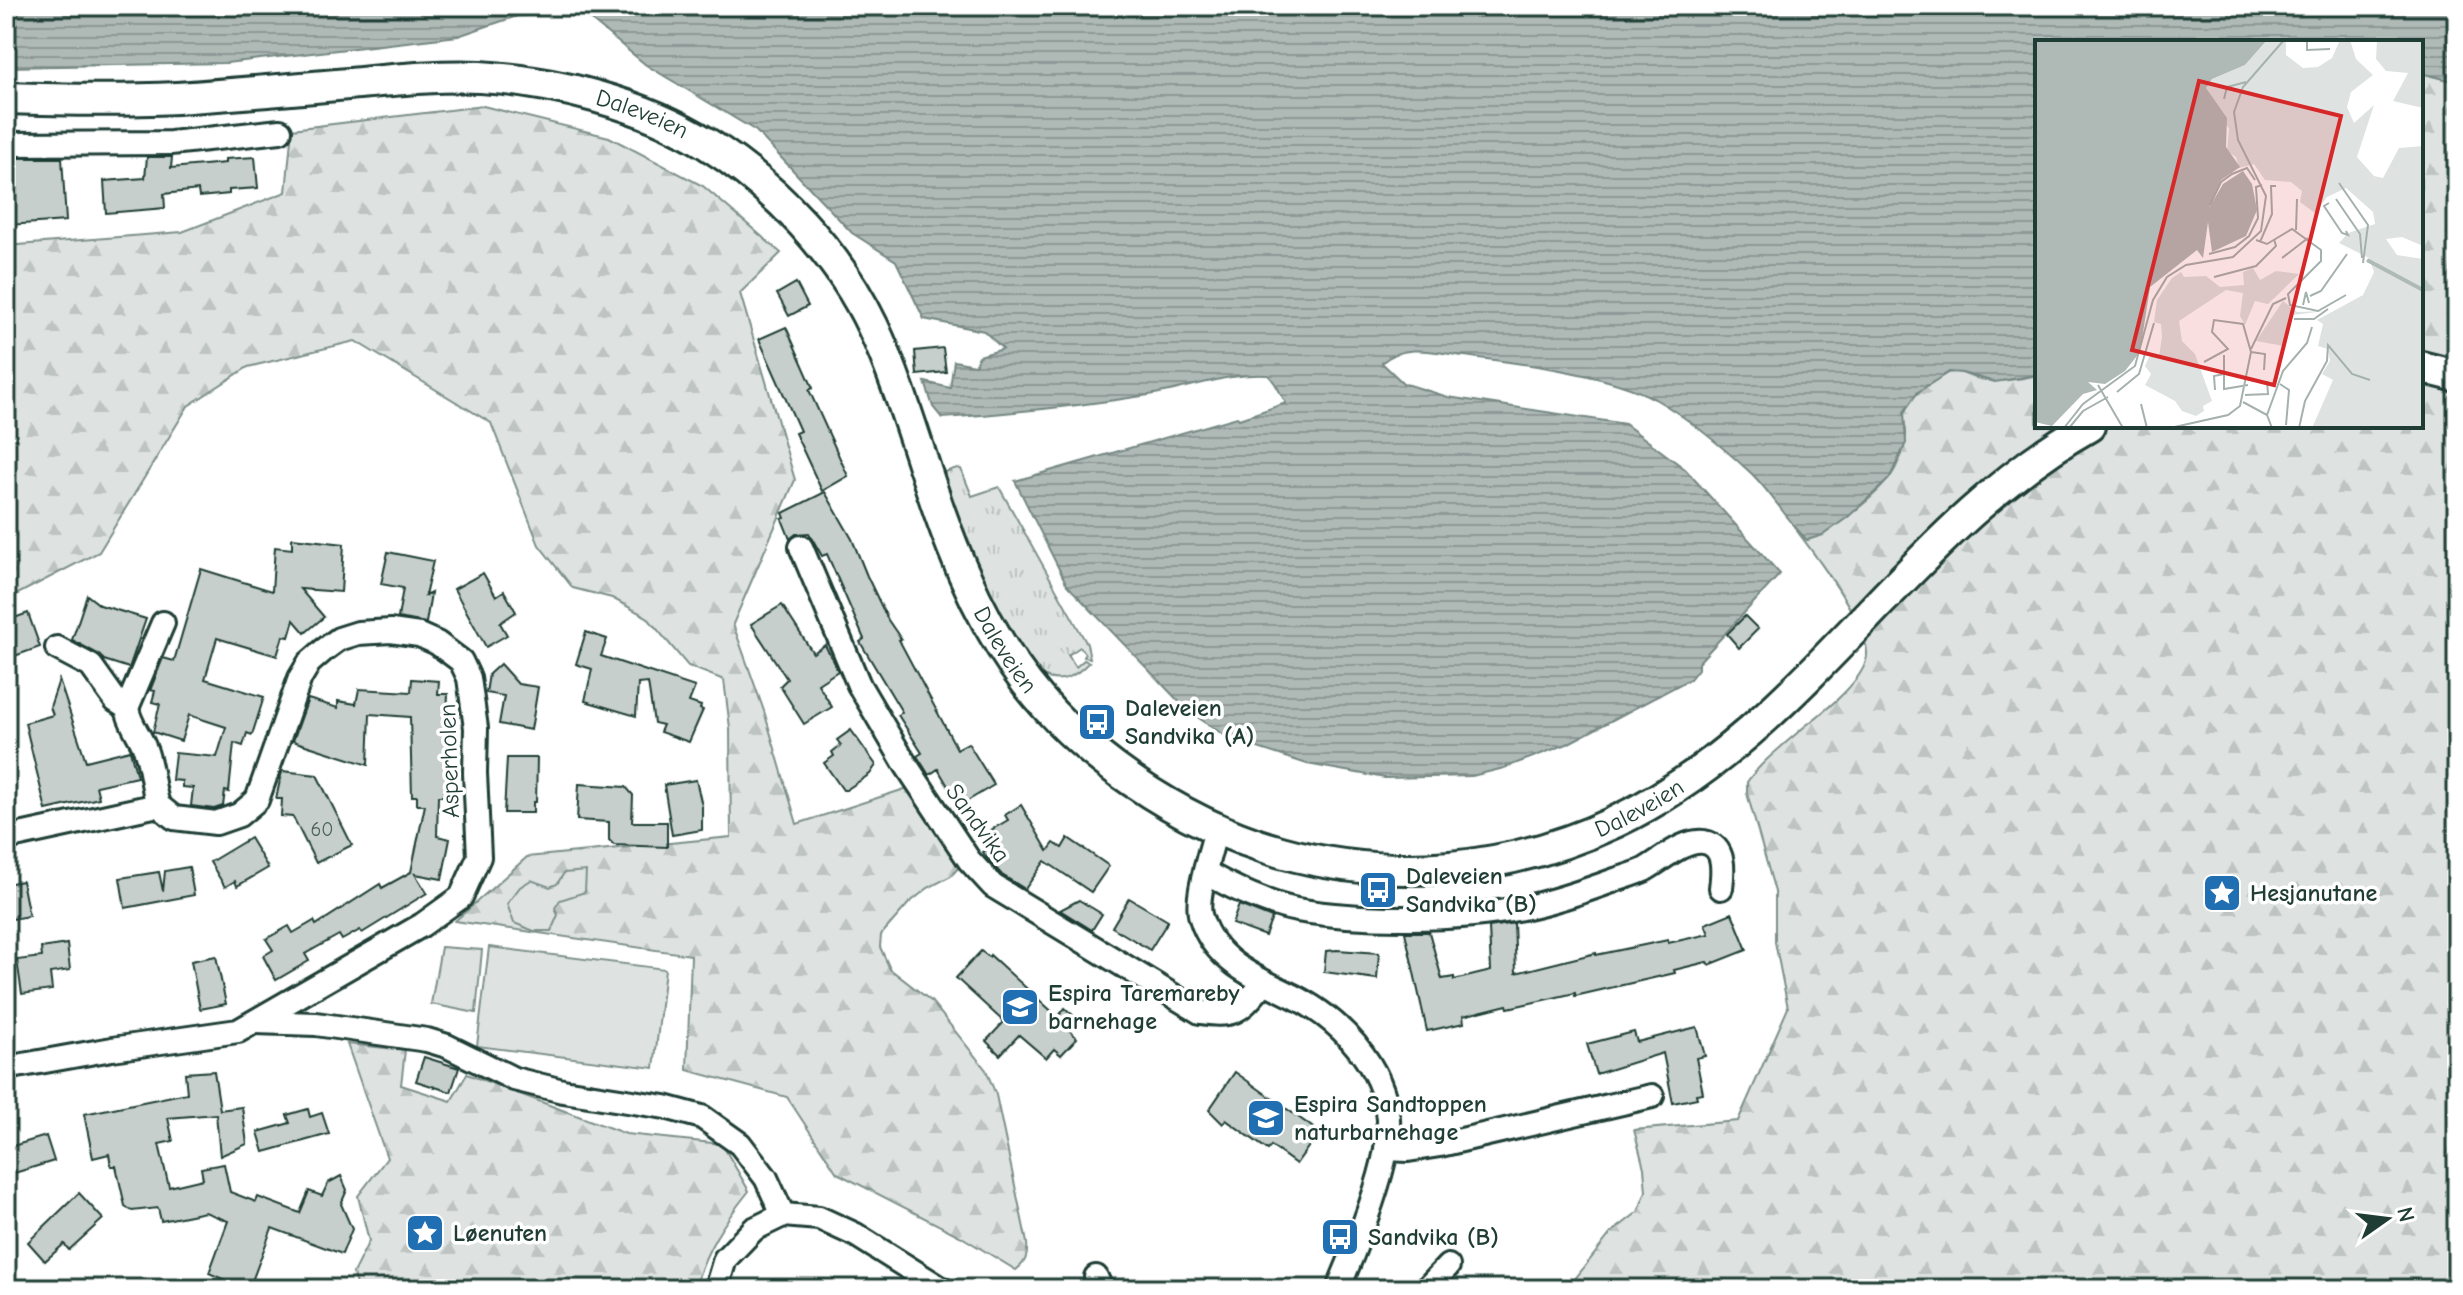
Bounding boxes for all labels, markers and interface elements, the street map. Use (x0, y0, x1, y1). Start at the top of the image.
inset map (2035, 40, 2423, 428)
street label: Daleveien (593, 83, 693, 144)
street label: Daleveien (968, 602, 1043, 699)
place label: Daleveien Sandvika (A) (1125, 694, 1254, 750)
bus stop icon: Daleveien Sandvika (A) (1076, 701, 1118, 743)
street label: Asperholen (433, 703, 465, 819)
street label: Daleveien (1590, 773, 1689, 843)
street label: Sandvika (940, 778, 1016, 868)
house number: 60 (310, 818, 334, 841)
place label: Daleveien Sandvika (B) (1406, 862, 1537, 918)
bus stop icon: Daleveien Sandvika (B) (1357, 869, 1399, 911)
place icon: Hesjanutane (2201, 872, 2243, 914)
place label: Hesjanutane (2250, 879, 2378, 907)
place label: Espira Taremareby barnehage (1048, 979, 1239, 1035)
school or university icon: Espira Taremareby barnehage (999, 986, 1041, 1028)
place label: Espira Sandtoppen naturbarnehage (1294, 1090, 1487, 1146)
school or university icon: Espira Sandtoppen naturbarnehage (1245, 1097, 1287, 1139)
north arrow (2347, 1179, 2427, 1259)
text: N (2391, 1204, 2420, 1225)
place icon: Løenuten (404, 1212, 446, 1254)
bus stop icon: Sandvika (B) (1319, 1216, 1361, 1258)
place label: Løenuten (453, 1219, 547, 1247)
place label: Sandvika (B) (1368, 1223, 1499, 1251)

